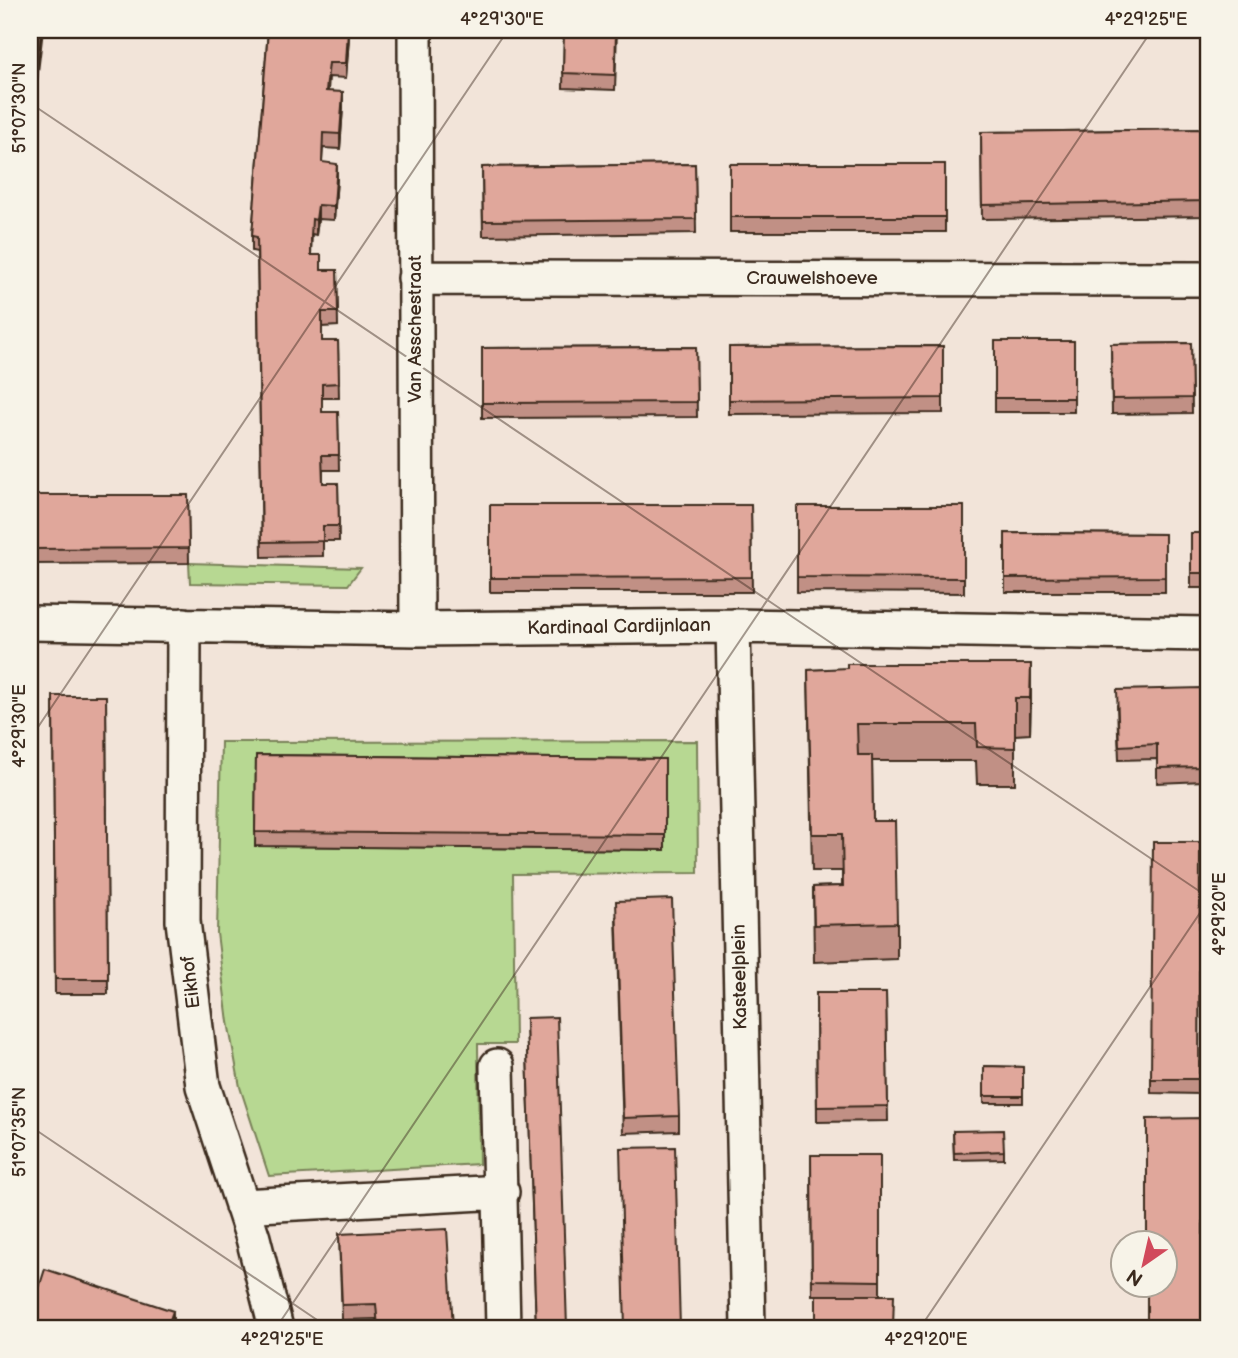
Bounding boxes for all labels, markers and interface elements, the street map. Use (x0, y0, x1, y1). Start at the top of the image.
text: 4°29'30"E (460, 9, 544, 30)
text: 4°29'25"E (1104, 9, 1188, 30)
text: 51°07'30"N (9, 63, 30, 153)
street label: Van Asschestraat (404, 255, 427, 403)
street label: Crauwelshoeve (746, 267, 878, 290)
street label: Kardinaal Cardijnlaan (527, 614, 711, 640)
text: 4°29'30"E (9, 684, 30, 768)
text: 4°29'20"E (1209, 872, 1230, 956)
street label: Kasteelplein (728, 924, 752, 1030)
street label: Eikhof (176, 954, 206, 1010)
text: 51°07'35"N (9, 1087, 30, 1177)
north arrow (1108, 1228, 1178, 1298)
text: N (1123, 1263, 1148, 1290)
text: 4°29'25"E (240, 1329, 324, 1350)
text: 4°29'20"E (884, 1329, 968, 1350)

